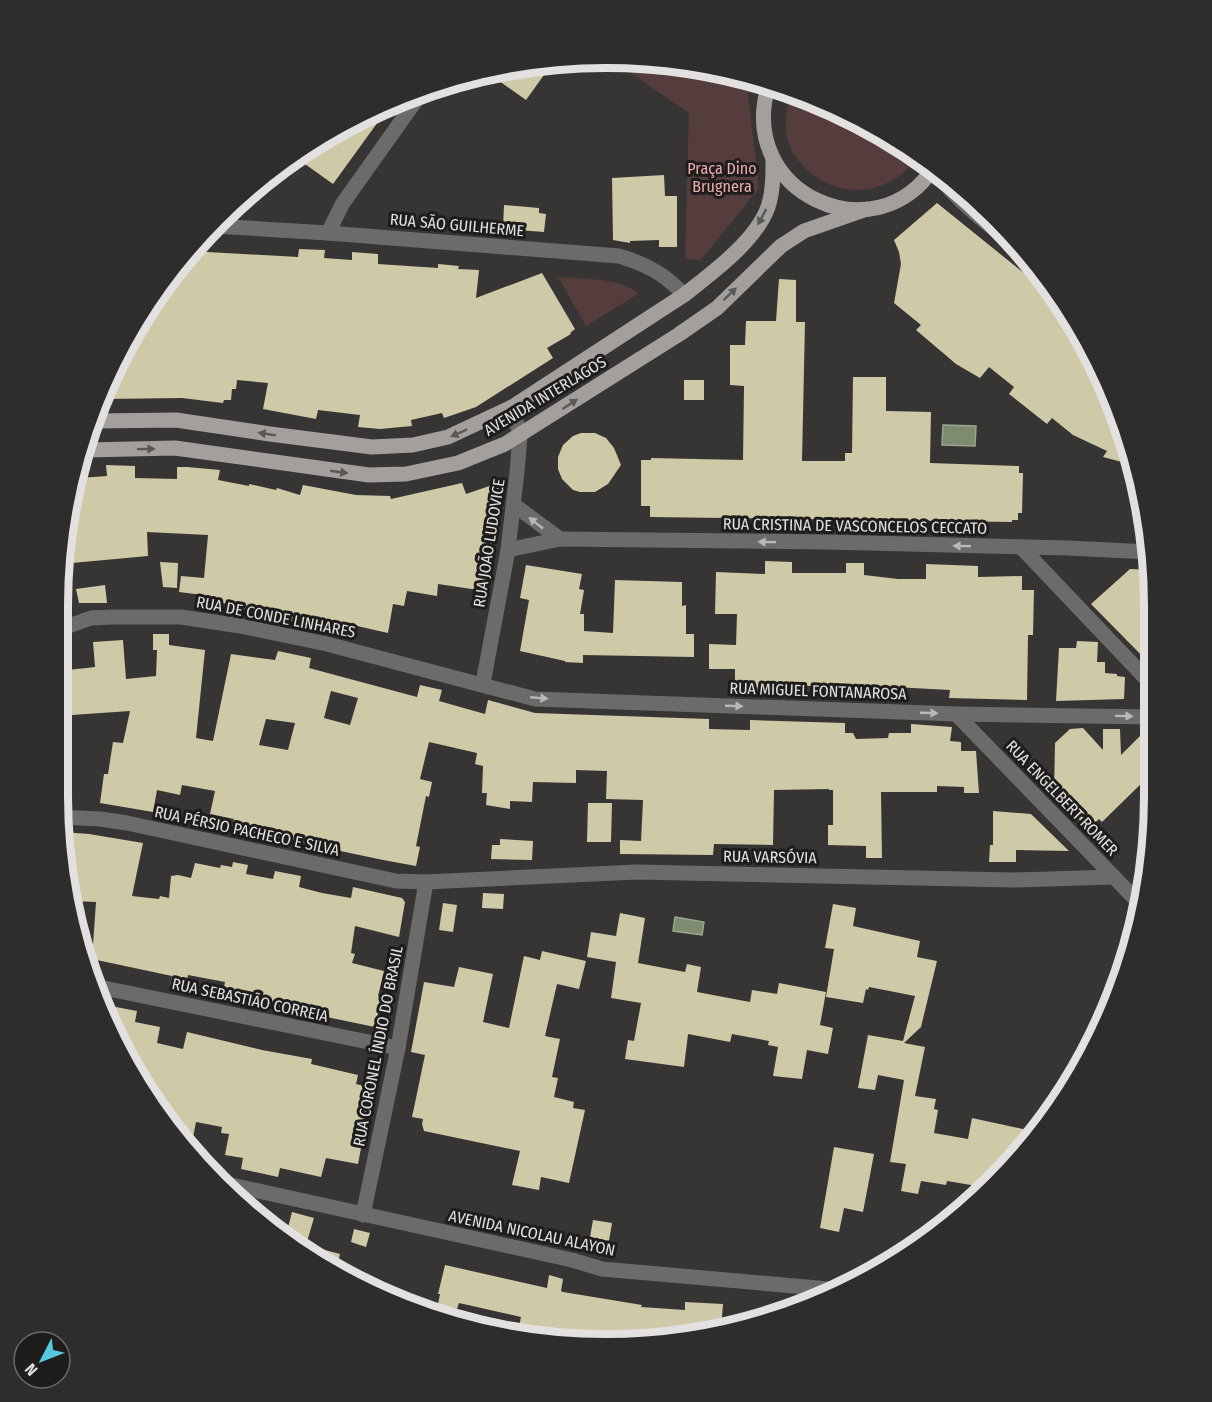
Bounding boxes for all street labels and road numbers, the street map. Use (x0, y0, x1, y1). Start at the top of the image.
street label: RUA SÃO GUILHERME (389, 210, 525, 240)
street label: AVENIDA INTERLAGOS (480, 352, 610, 440)
street label: RUA JOÃO LUDOVICE (469, 477, 509, 609)
street label: RUA CRISTINA DE VASCONCELOS CECCATO (723, 514, 987, 538)
street label: RUA DE CONDE LINHARES (195, 592, 357, 642)
street label: RUA MIGUEL FONTANAROSA (729, 678, 907, 704)
street label: RUA ENGELBERT ROMER (1002, 736, 1122, 860)
street label: RUA PÉRSIO PACHECO E SILVA (153, 802, 342, 860)
street label: RUA VARSÓVIA (723, 847, 818, 867)
street label: RUA CORONEL ÍNDIO DO BRASIL (349, 944, 407, 1148)
street label: RUA SEBASTIÃO CORREIA (170, 974, 330, 1026)
street label: AVENIDA NICOLAU ALAYON (447, 1206, 617, 1260)

